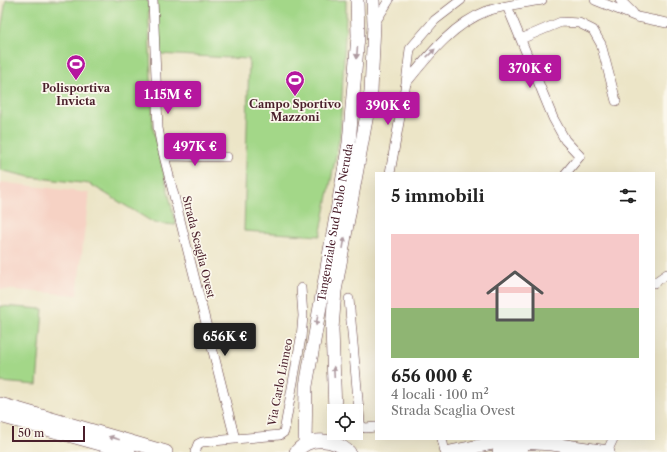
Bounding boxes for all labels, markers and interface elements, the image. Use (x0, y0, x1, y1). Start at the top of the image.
one-way arrow (353, 47, 360, 59)
one-way arrow (426, 48, 436, 58)
sports icon: Polisportiva Invicta (65, 53, 87, 81)
pin: 370K € (497, 55, 563, 89)
text: 370K € (508, 60, 552, 76)
sports icon: Campo Sportivo Mazzoni (284, 69, 306, 97)
place label: Polisportiva Invicta (42, 81, 111, 108)
pin: 1.15M € (131, 81, 205, 115)
text: 1.15M € (144, 86, 192, 102)
pin: 390K € (355, 92, 421, 126)
place label: Campo Sportivo Mazzoni (249, 97, 341, 124)
text: 390K € (366, 97, 410, 113)
pin: 497K € (162, 133, 228, 167)
text: 497K € (173, 138, 217, 154)
street label: Tangenziale Sud Pablo Neruda (314, 142, 356, 303)
icon: filters (617, 185, 639, 207)
text: 5 immobili (391, 186, 485, 206)
street label: Strada Scaglia Ovest (180, 194, 219, 300)
one-way arrow (341, 237, 347, 249)
icon: home (479, 260, 551, 332)
one-way arrow (314, 314, 320, 326)
pin: 656K € (192, 323, 258, 357)
text: 656K € (203, 328, 247, 344)
street label: Via Carlo Linneo (264, 337, 295, 428)
one-way arrow (330, 366, 337, 378)
text: 656 000 € (391, 366, 473, 386)
text: 4 locali · 100 m² (391, 386, 489, 402)
text: Strada Scaglia Ovest (391, 402, 515, 418)
map controls (327, 404, 363, 440)
button: locate (327, 404, 363, 440)
scale bar (12, 424, 85, 443)
text: 50 m (18, 426, 44, 440)
one-way arrow (108, 435, 120, 441)

